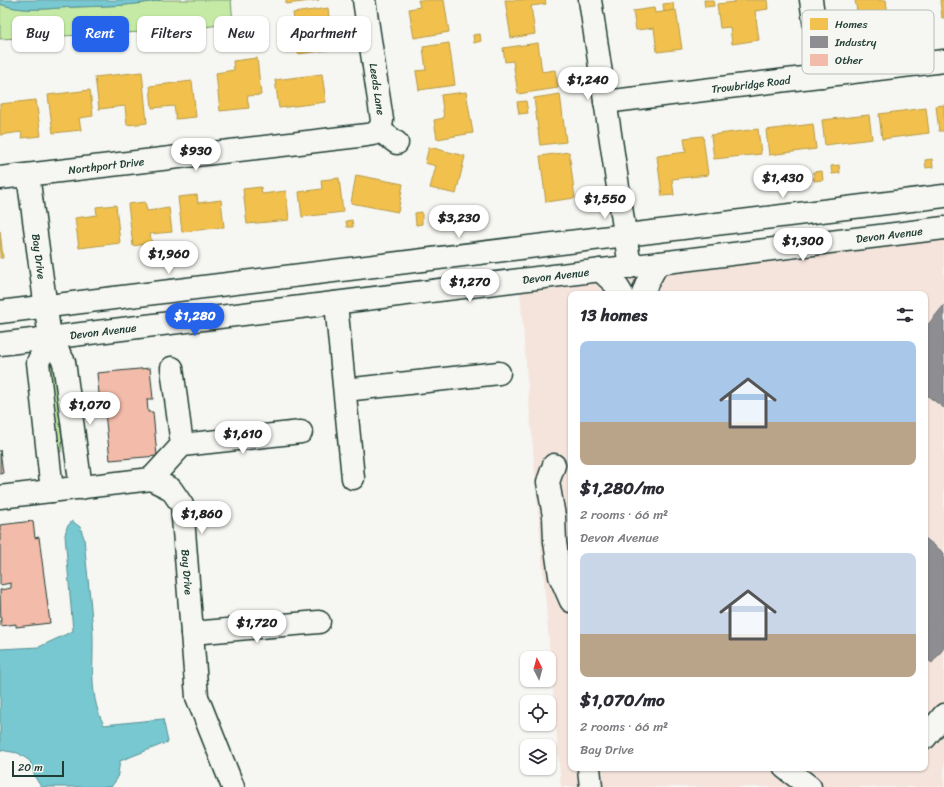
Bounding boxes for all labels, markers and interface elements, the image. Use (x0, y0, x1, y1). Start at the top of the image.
legend (802, 10, 934, 74)
text: Homes (835, 15, 868, 34)
chip: Buy (12, 16, 64, 52)
chip: Rent (72, 16, 129, 52)
chip: Filters (137, 16, 206, 52)
chip: New (214, 16, 269, 52)
chip: Apartment (277, 16, 371, 52)
text: Industry (834, 33, 877, 52)
text: Other (835, 51, 863, 70)
street label: Leeds Lane (364, 62, 390, 117)
pin: $1,240 (555, 67, 621, 101)
text: $1,240 (567, 68, 609, 91)
street label: Trowbridge Road (710, 71, 793, 99)
pin: $930 (172, 138, 220, 172)
text: $930 (180, 139, 212, 162)
street label: Northport Drive (67, 152, 146, 180)
pin: $1,430 (750, 165, 816, 199)
text: $1,430 (762, 166, 804, 189)
pin: $1,550 (572, 186, 638, 220)
text: $1,550 (584, 187, 626, 210)
pin: $3,230 (426, 205, 492, 239)
text: $3,230 (438, 206, 480, 229)
street label: Devon Avenue (855, 222, 924, 249)
pin: $1,300 (770, 228, 836, 262)
text: $1,300 (782, 229, 824, 252)
street label: Bay Drive (26, 232, 51, 281)
pin: $1,960 (136, 241, 202, 275)
text: $1,960 (148, 242, 190, 265)
street label: Devon Avenue (522, 263, 591, 290)
pin: $1,270 (437, 269, 503, 303)
text: $1,270 (450, 270, 490, 293)
text: 13 homes (580, 300, 647, 330)
pin: $1,280 (162, 303, 228, 337)
text: $1,280 (174, 304, 216, 327)
icon: filters (894, 304, 916, 326)
street label: Devon Avenue (69, 318, 138, 345)
icon: home (712, 367, 784, 439)
pin: $1,070 (57, 392, 123, 426)
text: $1,070 (69, 393, 111, 416)
pin: $1,610 (210, 421, 276, 455)
text: $1,610 (223, 422, 263, 445)
text: $1,280/mo (580, 473, 664, 503)
pin: $1,860 (169, 501, 235, 535)
text: $1,860 (181, 502, 223, 525)
text: 2 rooms · 66 m² (580, 503, 668, 526)
text: Devon Avenue (580, 526, 659, 549)
street label: Bay Drive (175, 548, 198, 596)
icon: home (712, 579, 784, 651)
pin: $1,720 (224, 610, 290, 644)
text: $1,720 (237, 611, 277, 634)
north arrow (520, 651, 556, 687)
map controls (520, 651, 556, 775)
text: $1,070/mo (580, 685, 665, 715)
button: locate (520, 695, 556, 731)
text: 2 rooms · 66 m² (580, 715, 668, 738)
text: Bay Drive (580, 738, 634, 761)
button: layers (520, 739, 556, 775)
text: 20 m (18, 758, 43, 777)
scale bar (12, 759, 64, 778)

